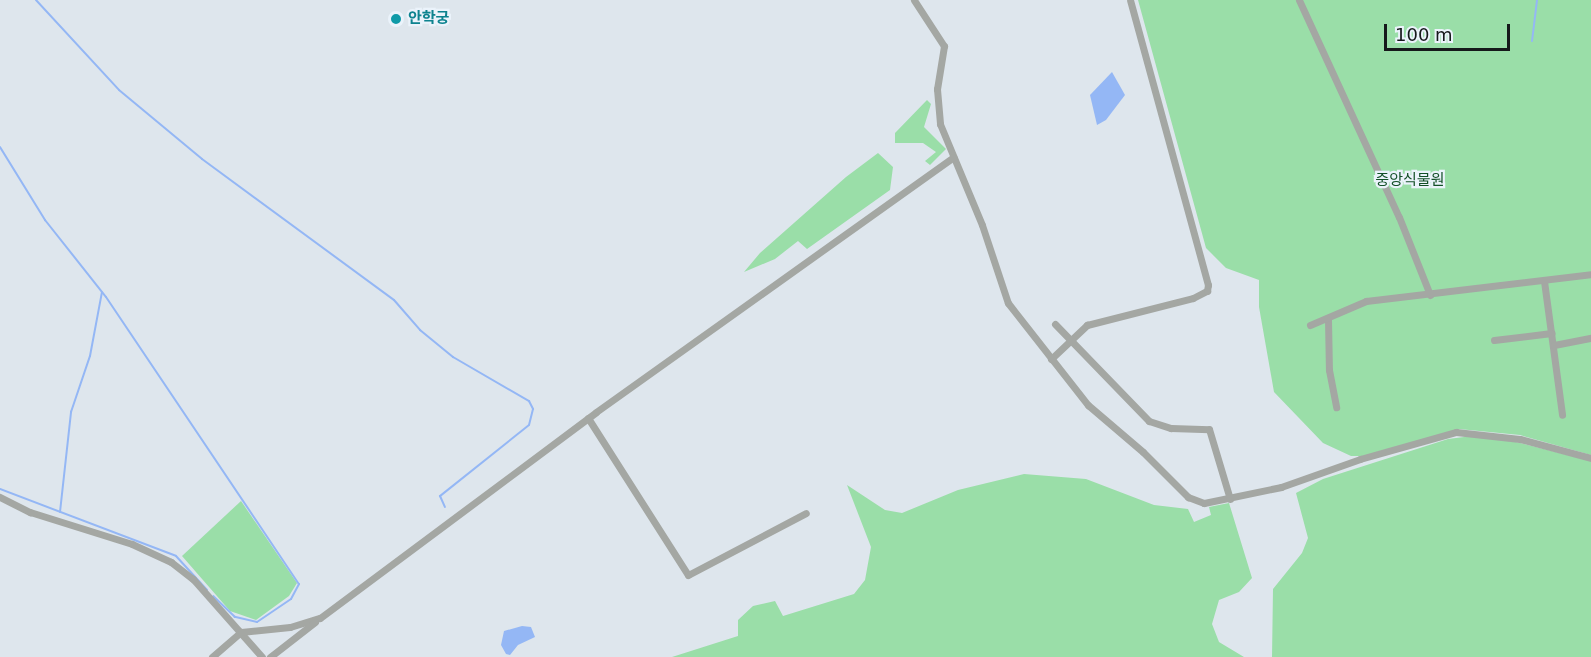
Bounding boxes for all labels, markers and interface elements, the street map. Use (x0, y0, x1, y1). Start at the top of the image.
place label: 안학궁 (408, 10, 449, 28)
marker: 안학궁 (389, 12, 403, 26)
scale bar (1387, 12, 1513, 50)
text: 100 m (1395, 24, 1453, 45)
park label: 중앙식물원 (1376, 172, 1444, 190)

